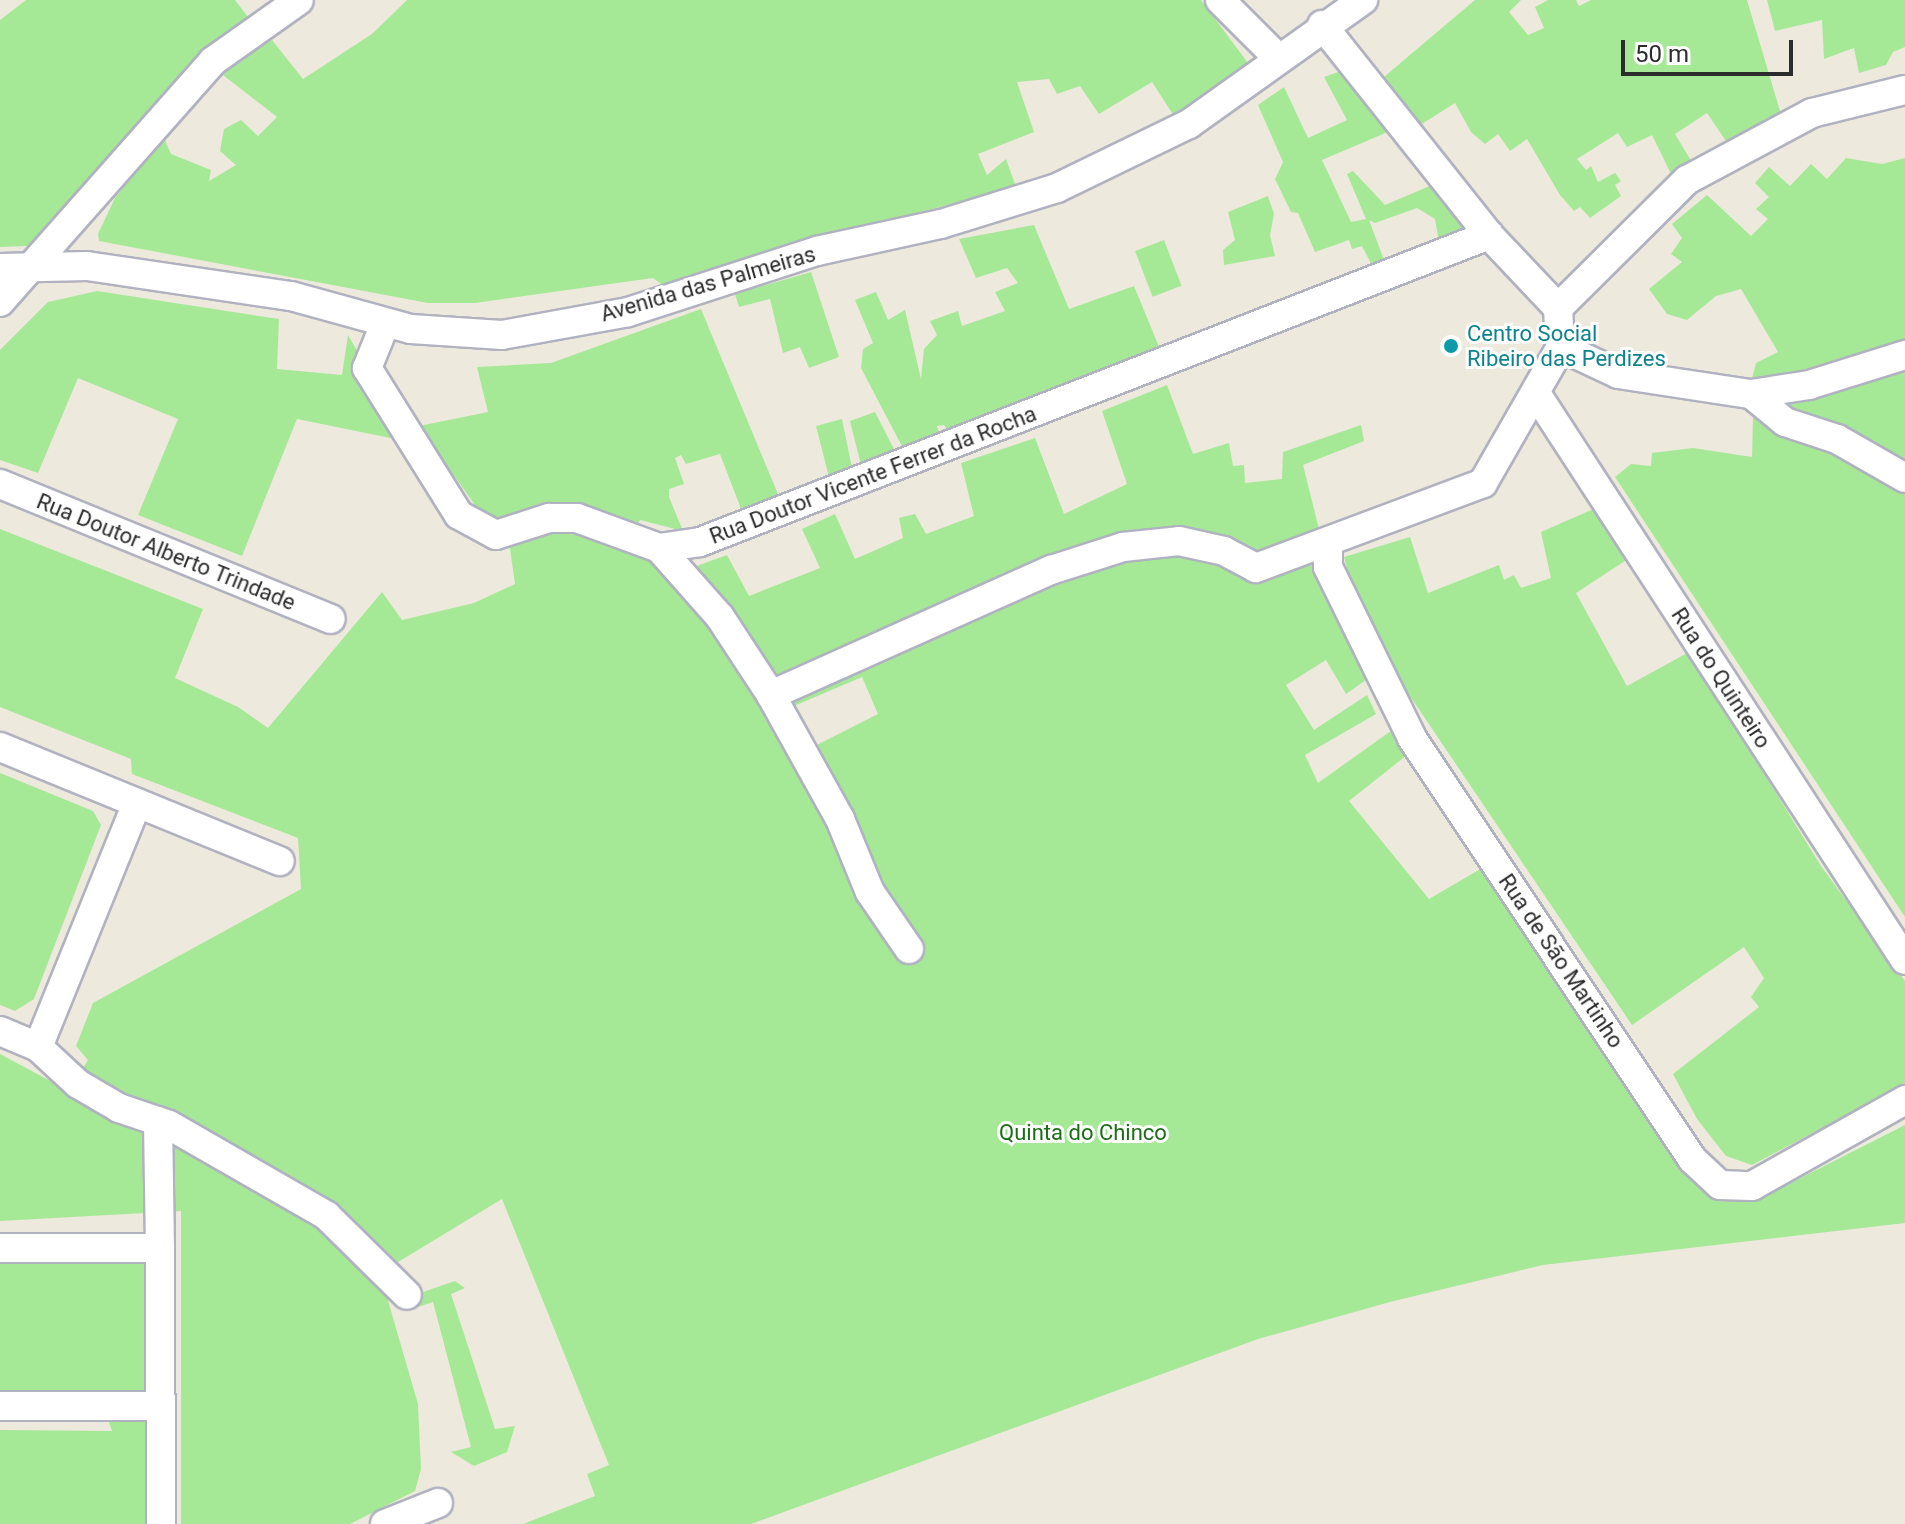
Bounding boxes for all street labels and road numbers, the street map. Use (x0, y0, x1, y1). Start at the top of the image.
street label: Avenida das Palmeiras (598, 241, 818, 327)
street label: Rua Doutor Vicente Ferrer da Rocha (706, 400, 1040, 550)
street label: Rua Doutor Alberto Trindade (33, 488, 299, 616)
street label: Rua do Quinteiro (1666, 603, 1776, 753)
street label: Rua de São Martinho (1493, 869, 1629, 1053)

